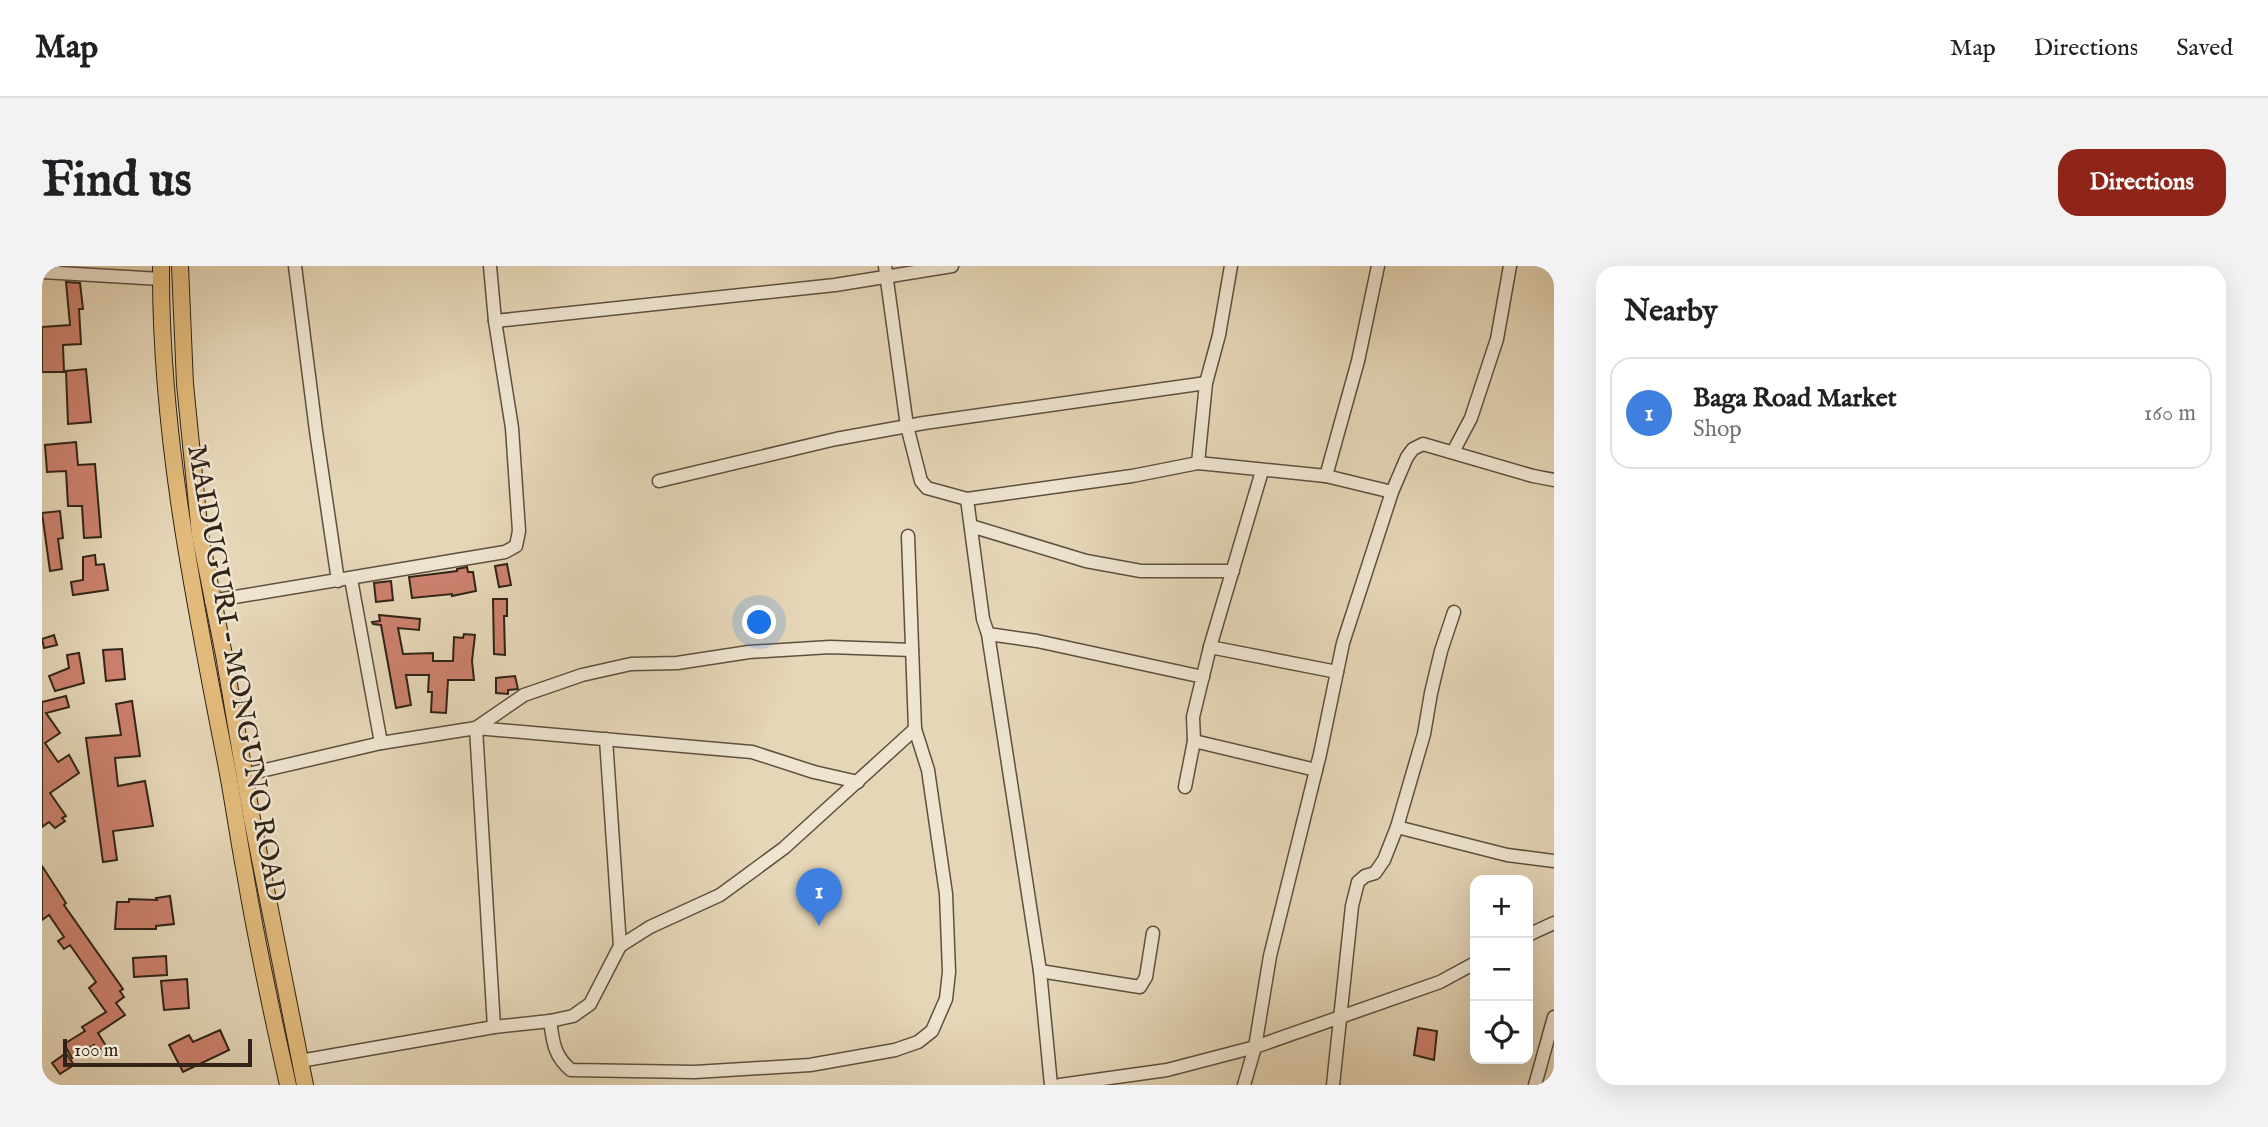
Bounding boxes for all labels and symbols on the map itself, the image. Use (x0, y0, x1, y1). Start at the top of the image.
street label: MAIDUGURI - MONGUNO ROAD (178, 442, 293, 905)
your location (742, 605, 776, 639)
pin: 1 (796, 868, 842, 926)
scale bar (63, 1036, 252, 1068)

